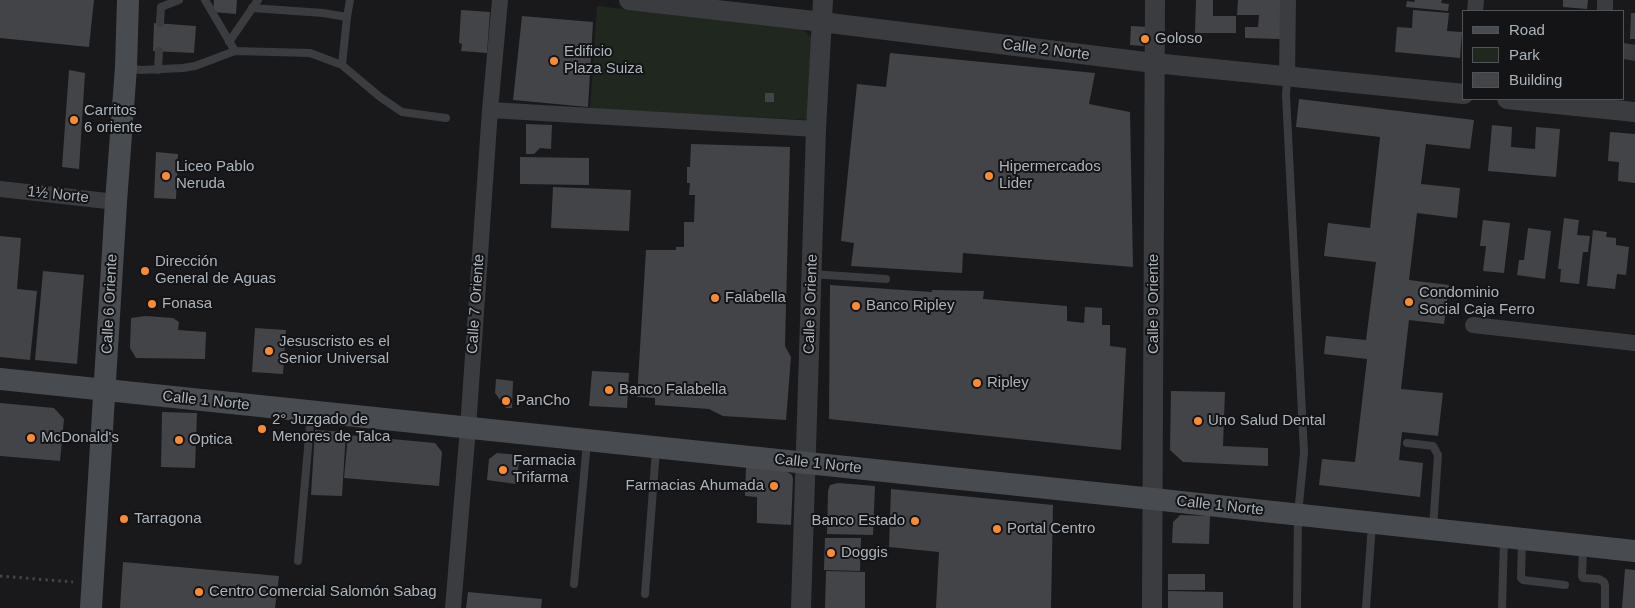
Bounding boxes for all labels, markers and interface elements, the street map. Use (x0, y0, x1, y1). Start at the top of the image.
legend (1462, 10, 1625, 100)
text: Road (1509, 21, 1545, 38)
place label: Goloso (1155, 30, 1203, 48)
marker: Goloso (1139, 33, 1151, 45)
street label: Calle 2 Norte (1001, 36, 1091, 64)
place label: Edificio Plaza Suiza (564, 43, 643, 78)
text: Park (1509, 46, 1540, 63)
marker: Edificio Plaza Suiza (548, 55, 560, 67)
text: Building (1509, 71, 1562, 88)
place label: Carritos 6 oriente (84, 102, 142, 137)
marker: Carritos 6 oriente (68, 114, 80, 126)
place label: Liceo Pablo Neruda (176, 158, 254, 193)
place label: Hipermercados Lider (999, 158, 1101, 193)
marker: Liceo Pablo Neruda (160, 170, 172, 182)
marker: Hipermercados Lider (983, 170, 995, 182)
street label: 1½ Norte (26, 183, 90, 207)
place label: Dirección General de Aguas (155, 253, 276, 288)
street label: Calle 7 Oriente (464, 253, 488, 355)
street label: Calle 6 Oriente (98, 254, 122, 354)
street label: Calle 8 Oriente (800, 254, 822, 354)
street label: Calle 9 Oriente (1145, 254, 1163, 354)
marker: Dirección General de Aguas (139, 265, 151, 277)
place label: Condominio Social Caja Ferro (1419, 284, 1535, 319)
place label: Falabella (725, 289, 786, 307)
marker: Falabella (709, 292, 721, 304)
place label: Fonasa (162, 295, 212, 313)
marker: Condominio Social Caja Ferro (1403, 296, 1415, 308)
place label: Banco Ripley (866, 297, 954, 315)
marker: Fonasa (146, 298, 158, 310)
marker: Banco Ripley (850, 300, 862, 312)
place label: Jesuscristo es el Senior Universal (279, 333, 390, 368)
marker: Jesuscristo es el Senior Universal (263, 345, 275, 357)
place label: Ripley (987, 374, 1029, 392)
marker: Ripley (971, 377, 983, 389)
place label: Banco Falabella (619, 381, 727, 399)
marker: Banco Falabella (603, 384, 615, 396)
street label: Calle 1 Norte (162, 387, 250, 415)
place label: PanCho (516, 392, 570, 410)
marker: PanCho (500, 395, 512, 407)
place label: 2° Juzgado de Menores de Talca (272, 411, 390, 446)
place label: Uno Salud Dental (1208, 412, 1326, 430)
marker: Uno Salud Dental (1192, 415, 1204, 427)
marker: 2° Juzgado de Menores de Talca (256, 423, 268, 435)
place label: McDonald's (41, 429, 119, 447)
place label: Optica (189, 431, 232, 449)
marker: McDonald's (25, 432, 37, 444)
marker: Optica (173, 434, 185, 446)
street label: Calle 1 Norte (774, 450, 862, 478)
place label: Farmacia Trifarma (513, 452, 576, 487)
marker: Farmacia Trifarma (497, 464, 509, 476)
place label: Farmacias Ahumada (626, 477, 764, 495)
marker: Farmacias Ahumada (768, 480, 780, 492)
street label: Calle 1 Norte (1176, 492, 1264, 520)
place label: Tarragona (134, 510, 202, 528)
place label: Banco Estado (812, 512, 905, 530)
marker: Tarragona (118, 513, 130, 525)
marker: Banco Estado (909, 515, 921, 527)
place label: Portal Centro (1007, 520, 1095, 538)
marker: Portal Centro (991, 523, 1003, 535)
place label: Doggis (841, 544, 888, 562)
marker: Doggis (825, 547, 837, 559)
place label: Centro Comercial Salomón Sabag (209, 583, 437, 601)
marker: Centro Comercial Salomón Sabag (193, 586, 205, 598)

